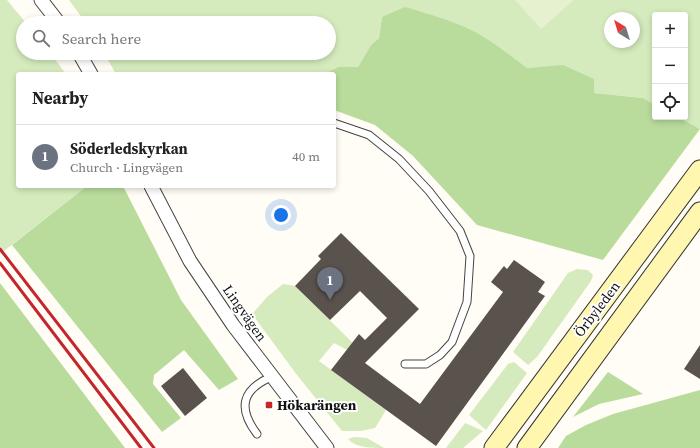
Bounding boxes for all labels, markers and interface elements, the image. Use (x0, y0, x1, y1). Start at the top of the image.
north arrow (604, 12, 640, 48)
map controls (652, 12, 688, 120)
button: + (652, 12, 688, 48)
search box (16, 16, 336, 60)
icon: search (30, 27, 52, 49)
text: Search here (62, 28, 141, 49)
button: − (652, 48, 688, 84)
button: locate (652, 84, 688, 120)
text: Nearby (32, 86, 88, 110)
text: Söderledskyrkan (70, 138, 188, 159)
text: 1 (41, 148, 49, 165)
text: 40 m (292, 148, 320, 165)
text: Church · Lingvägen (70, 159, 183, 176)
your location (271, 205, 291, 225)
pin: 1 (317, 267, 343, 300)
street label: Örbyleden (569, 276, 625, 341)
street label: Lingvägen (218, 281, 272, 346)
place label: Hökarängen (277, 395, 357, 415)
marker: Hökarängen (264, 400, 274, 410)

